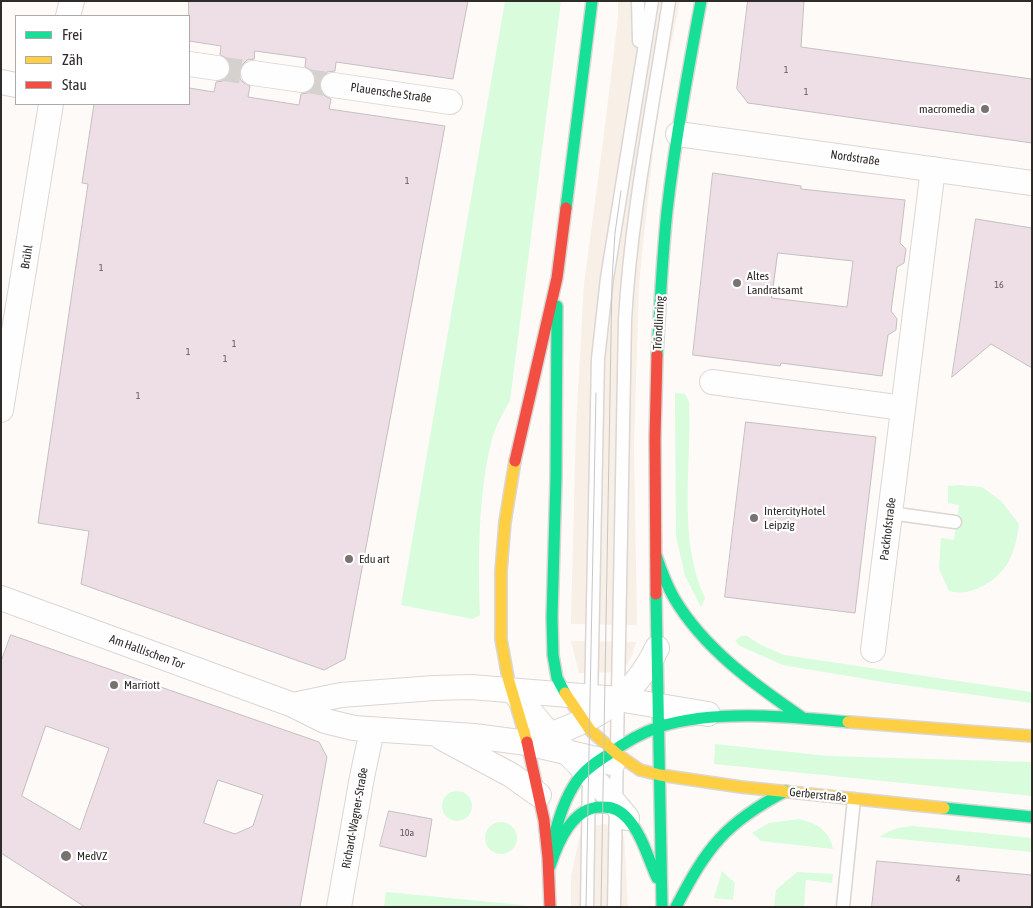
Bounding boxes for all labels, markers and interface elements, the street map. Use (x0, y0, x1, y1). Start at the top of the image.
legend (15, 15, 190, 105)
text: Frei (62, 26, 82, 43)
text: Zäh (62, 51, 83, 68)
house number: 1 (784, 64, 788, 76)
text: Stau (62, 76, 87, 93)
street label: Plauensche Straße (350, 80, 432, 106)
house number: 1 (804, 86, 808, 98)
place label: macromedia (919, 102, 975, 116)
marker: macromedia (979, 103, 991, 115)
street label: Nordstraße (829, 147, 881, 169)
house number: 1 (405, 175, 409, 187)
street label: Brühl (18, 244, 36, 270)
house number: 1 (99, 262, 103, 274)
place label: Altes Landratsamt (747, 269, 803, 297)
marker: Altes Landratsamt (731, 277, 743, 289)
house number: 16 (994, 279, 1004, 291)
street label: Tröndlinring (650, 296, 668, 350)
house number: 1 (232, 338, 236, 350)
house number: 1 (186, 346, 190, 358)
house number: 1 (223, 353, 227, 365)
house number: 1 (136, 390, 140, 402)
street label: Packhofstraße (877, 497, 899, 561)
place label: IntercityHotel Leipzig (764, 504, 825, 532)
marker: IntercityHotel Leipzig (748, 512, 760, 524)
place label: Edu art (359, 552, 390, 566)
marker: Edu art (343, 553, 355, 565)
street label: Am Hallischen Tor (107, 632, 187, 672)
place label: Marriott (124, 678, 160, 692)
marker: Marriott (108, 679, 120, 691)
street label: Richard-Wagner-Straße (339, 766, 371, 870)
street label: Gerberstraße (789, 785, 847, 805)
house number: 10a (400, 827, 414, 839)
marker: MedVZ (59, 849, 73, 863)
place label: MedVZ (77, 849, 107, 863)
house number: 4 (956, 873, 960, 885)

